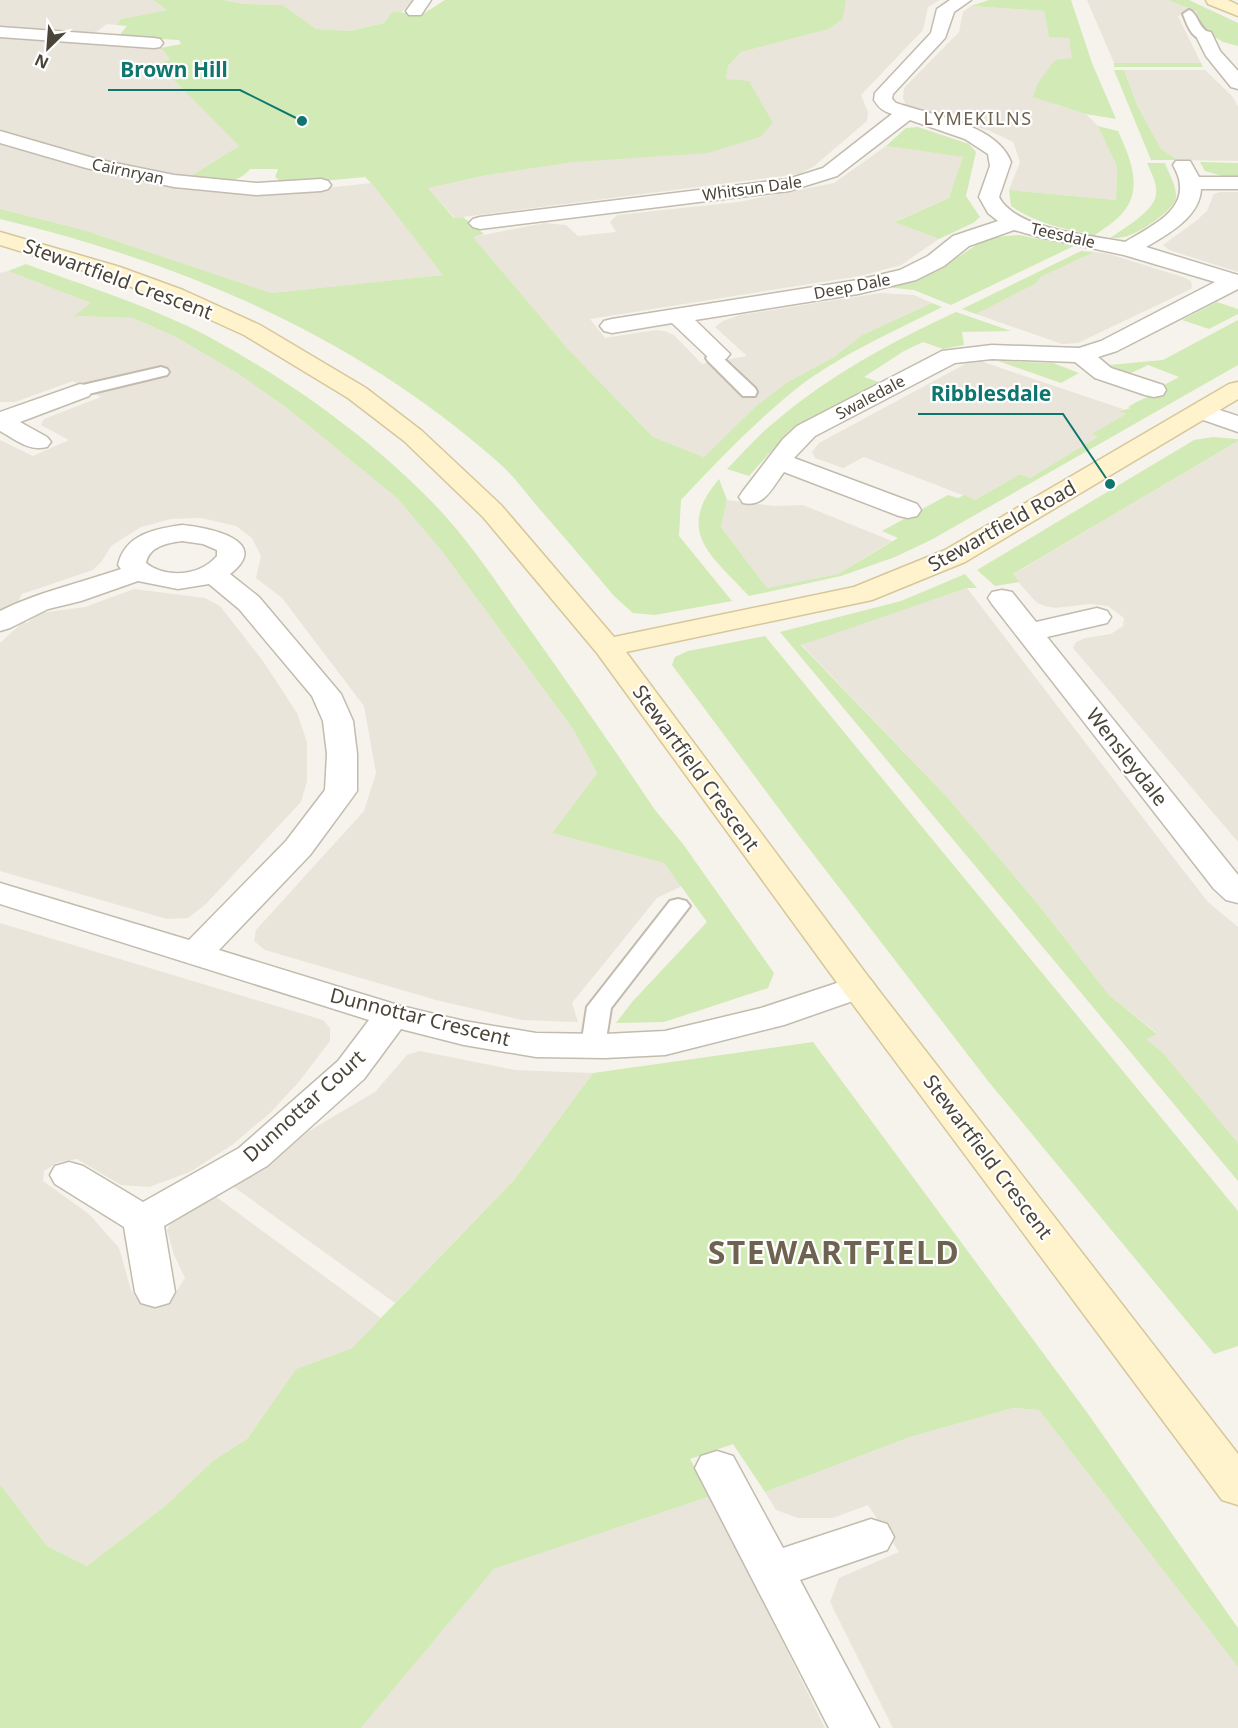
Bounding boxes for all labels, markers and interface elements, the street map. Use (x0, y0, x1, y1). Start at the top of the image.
north arrow (18, 18, 78, 78)
text: N (31, 49, 52, 74)
callout: Brown Hill (108, 51, 240, 90)
text: Brown Hill (120, 55, 228, 83)
district label: LYMEKILNS (923, 106, 1033, 130)
street label: Cairnryan (90, 153, 166, 189)
street label: Whitsun Dale (701, 170, 803, 206)
street label: Teesdale (1029, 217, 1097, 253)
street label: Stewartfield Crescent (20, 232, 216, 325)
street label: Deep Dale (812, 268, 892, 304)
street label: Swaledale (832, 370, 908, 424)
callout: Ribblesdale (918, 375, 1063, 414)
text: Ribblesdale (931, 379, 1051, 407)
street label: Stewartfield Road (923, 474, 1081, 577)
street label: Stewartfield Crescent (627, 679, 766, 856)
street label: Wensleydale (1081, 702, 1174, 811)
street label: Dunnottar Crescent (327, 981, 513, 1052)
street label: Dunnottar Court (237, 1044, 370, 1168)
street label: Stewartfield Crescent (918, 1069, 1059, 1244)
district label: STEWARTFIELD (708, 1230, 960, 1273)

